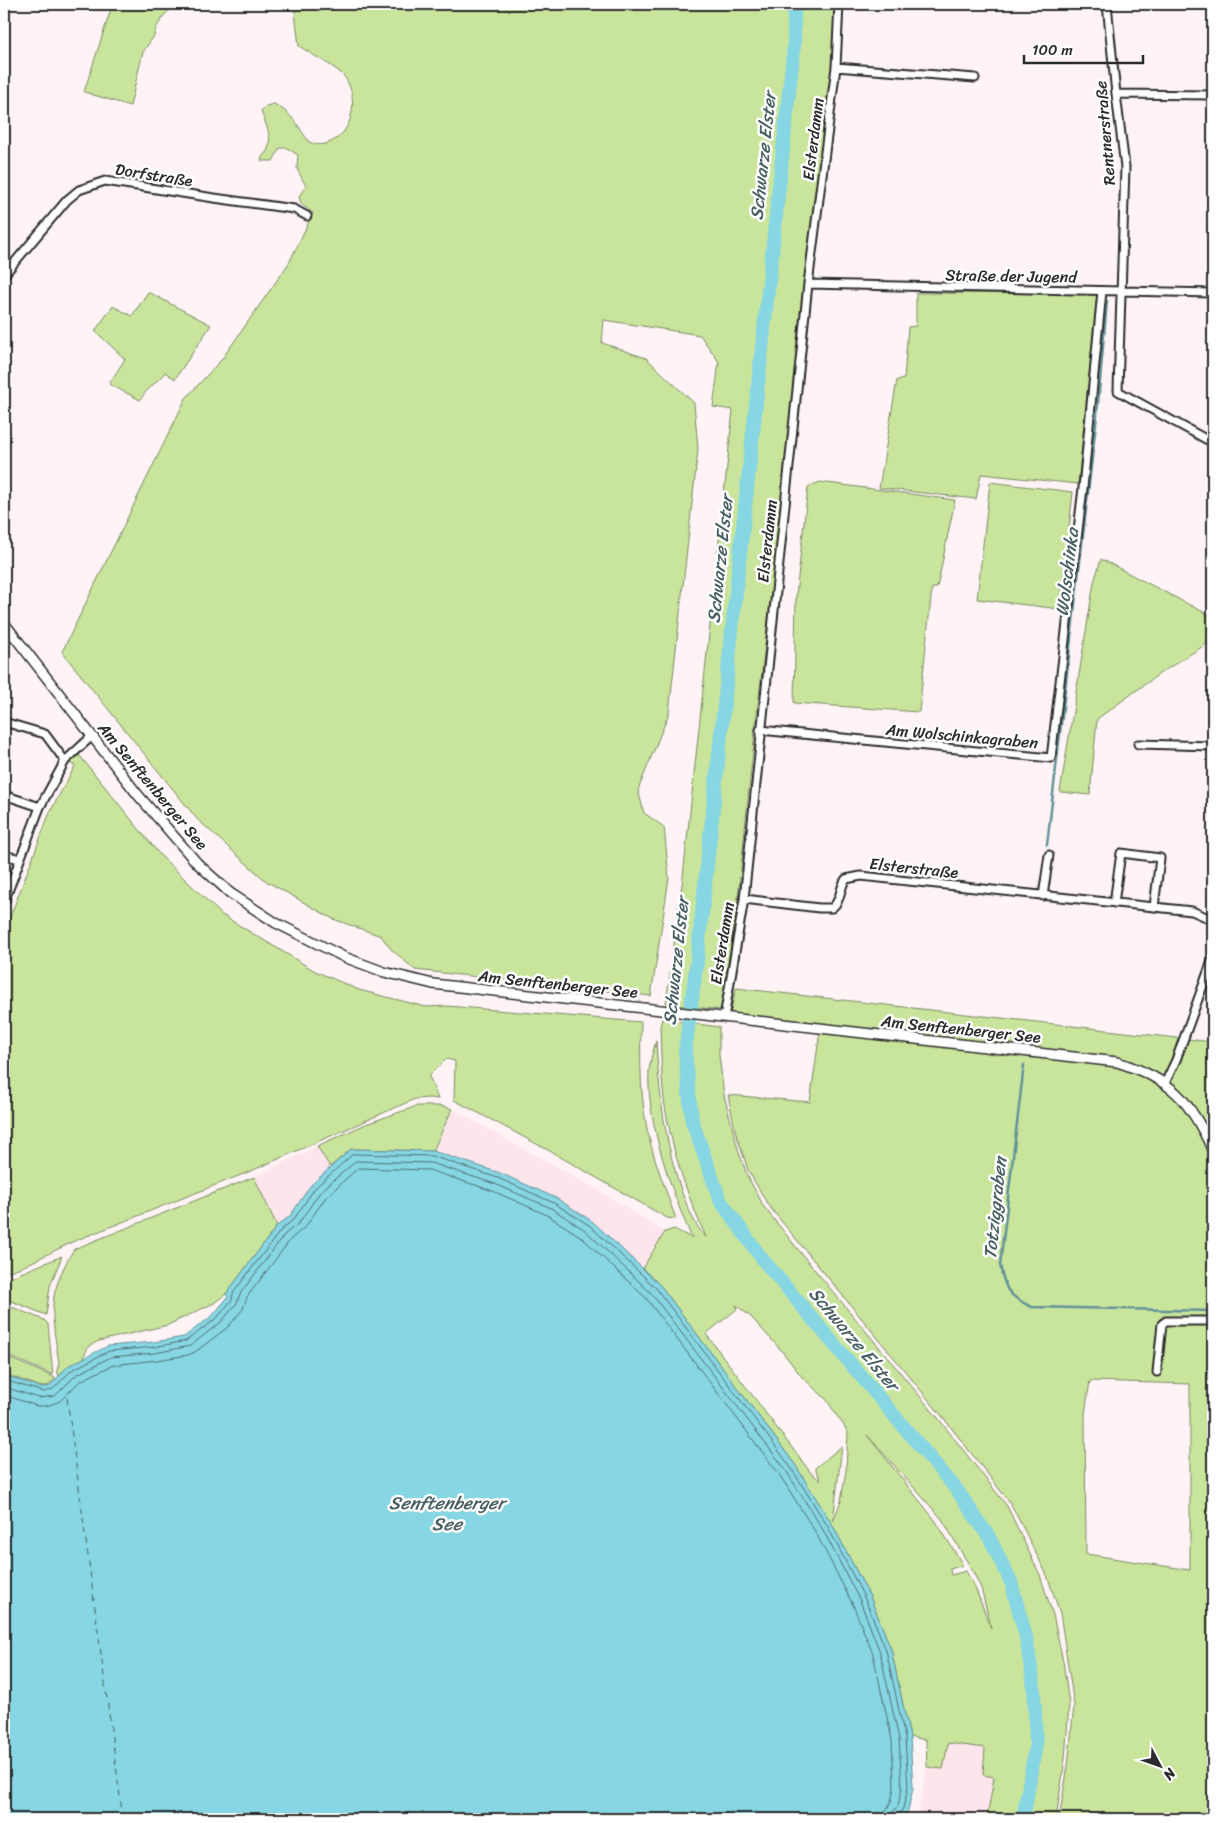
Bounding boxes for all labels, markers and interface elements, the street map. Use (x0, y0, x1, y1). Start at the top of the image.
scale bar (1024, 32, 1143, 64)
text: 100 m (1032, 37, 1073, 63)
street label: Rentnerstraße (1086, 80, 1124, 186)
water label: Schwarze Elster (740, 87, 786, 222)
street label: Elsterdamm (794, 96, 832, 182)
street label: Dorfstraße (113, 155, 195, 195)
street label: Straße der Jugend (945, 260, 1079, 292)
water label: Schwarze Elster (697, 490, 743, 625)
street label: Elsterdamm (748, 498, 786, 584)
water label: Wolschinka (1046, 524, 1088, 618)
street label: Am Senftenberger See (90, 715, 216, 857)
street label: Am Wolschinkagraben (884, 715, 1040, 757)
street label: Elsterstraße (868, 849, 960, 887)
water label: Schwarze Elster (653, 892, 699, 1027)
street label: Elsterdamm (701, 900, 743, 986)
street label: Am Senftenberger See (476, 961, 640, 1007)
street label: Am Senftenberger See (879, 1006, 1043, 1052)
water label: Totziggraben (974, 1153, 1016, 1260)
water label: Schwarze Elster (800, 1280, 910, 1401)
water label: Senftenberger See (389, 1487, 509, 1540)
north arrow (1134, 1740, 1184, 1790)
text: N (1157, 1762, 1183, 1786)

